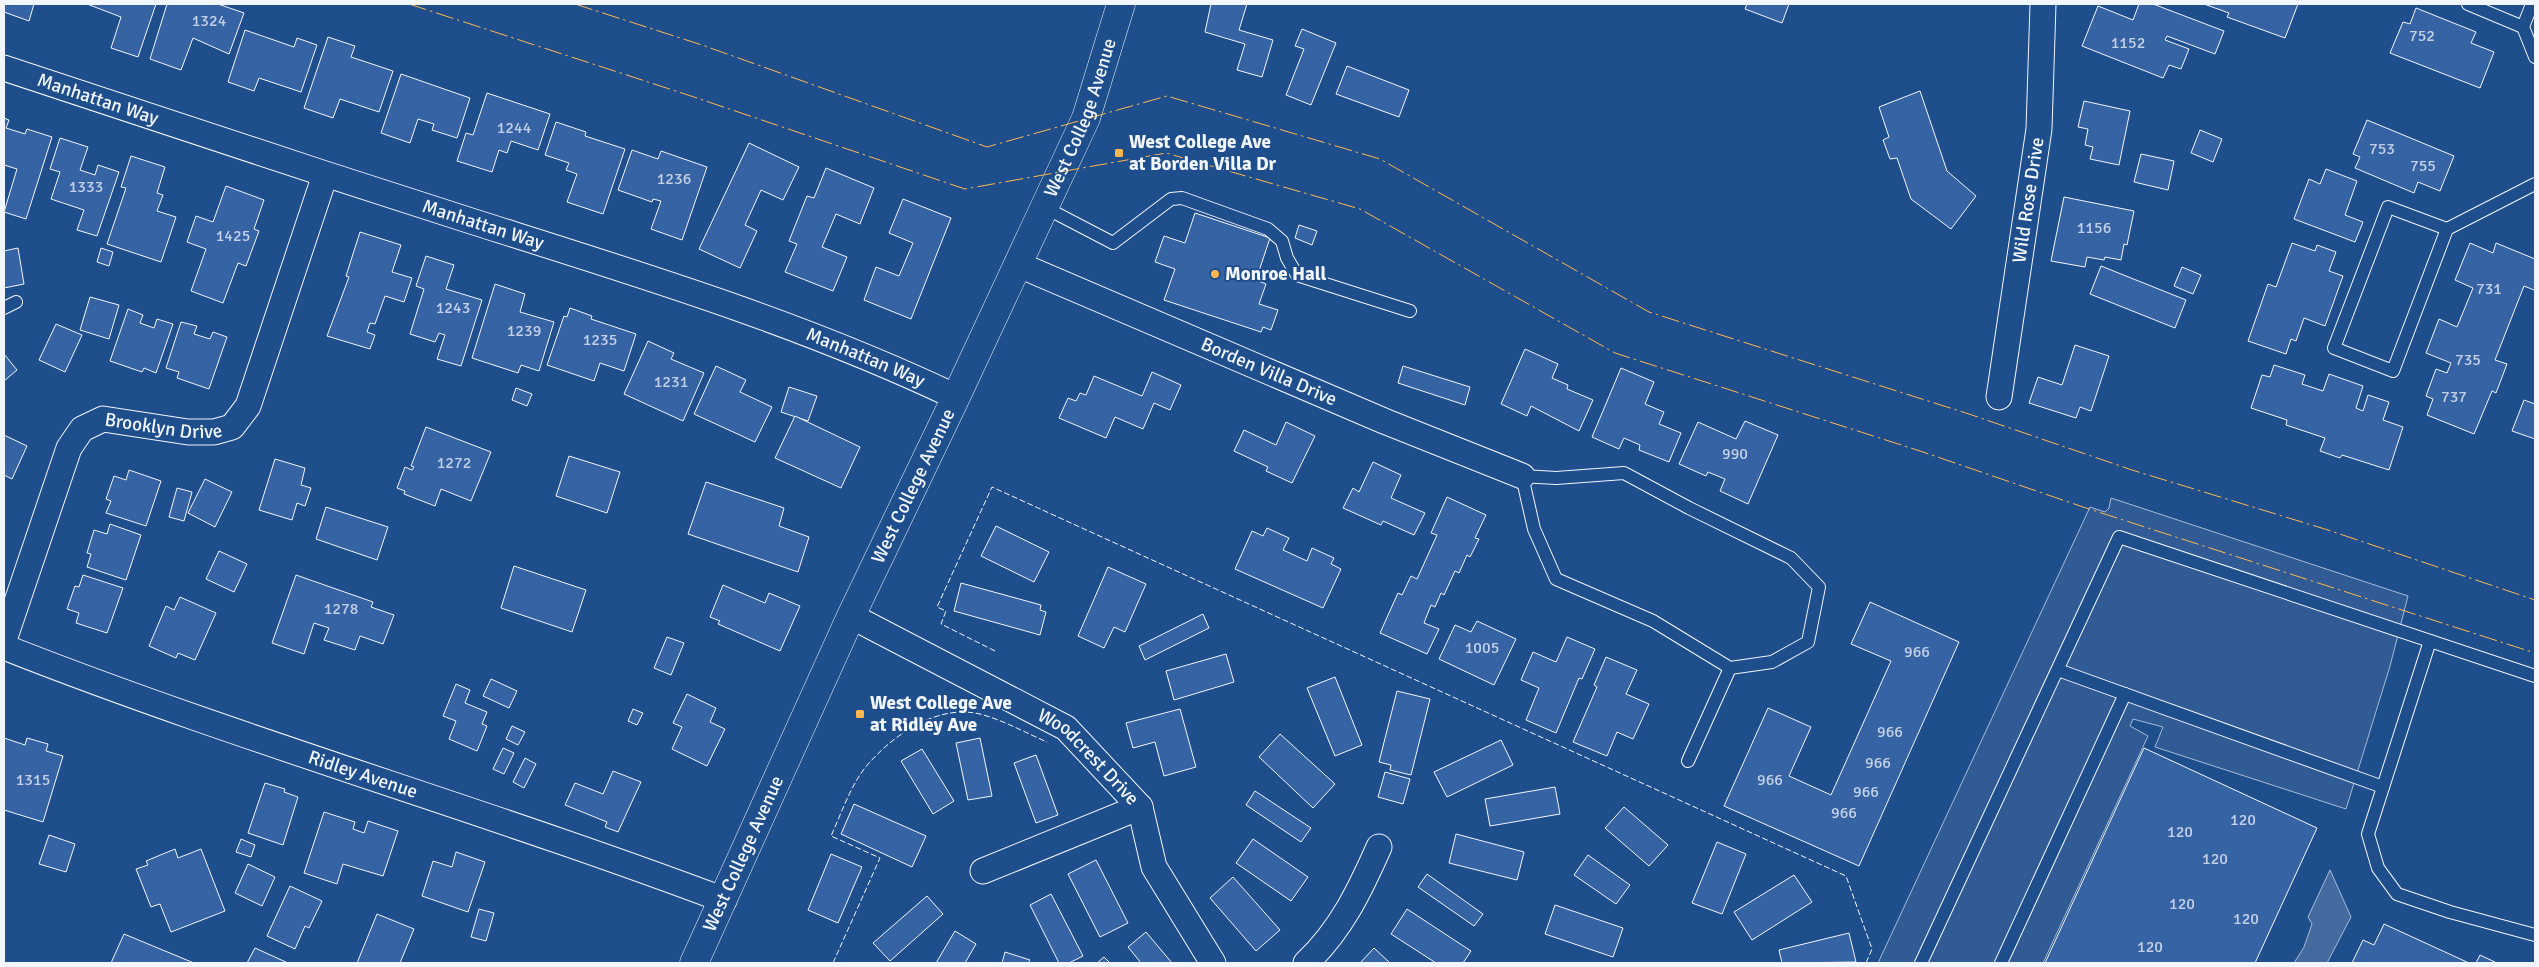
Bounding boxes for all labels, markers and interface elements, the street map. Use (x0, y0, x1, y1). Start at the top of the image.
house number: 1324 (192, 11, 227, 31)
house number: 752 (2409, 26, 2435, 46)
house number: 1152 (2111, 33, 2145, 53)
street label: West College Avenue (1039, 35, 1122, 201)
street label: Manhattan Way (34, 68, 162, 131)
house number: 1244 (497, 118, 532, 138)
place label: West College Ave at Borden Villa Dr (1129, 130, 1277, 176)
street label: Wild Rose Drive (2007, 136, 2050, 265)
house number: 753 (2369, 139, 2395, 159)
marker: West College Ave at Borden Villa Dr (1113, 147, 1125, 159)
house number: 755 (2410, 156, 2436, 176)
house number: 1236 (657, 169, 691, 189)
house number: 1333 (69, 177, 103, 197)
street label: Manhattan Way (419, 194, 547, 255)
house number: 1156 (2077, 218, 2111, 238)
house number: 1425 (216, 226, 250, 246)
place label: Monroe Hall (1225, 262, 1326, 286)
marker: Monroe Hall (1209, 268, 1221, 280)
house number: 731 (2476, 279, 2502, 299)
house number: 1243 (436, 298, 470, 318)
house number: 1239 (507, 321, 541, 341)
street label: Manhattan Way (803, 322, 929, 393)
house number: 1235 (583, 330, 617, 350)
street label: Borden Villa Drive (1197, 332, 1341, 411)
house number: 735 (2455, 350, 2481, 370)
house number: 1231 (654, 372, 688, 392)
house number: 737 (2441, 387, 2467, 407)
street label: West College Avenue (866, 405, 961, 567)
street label: Brooklyn Drive (103, 407, 225, 444)
house number: 990 (1722, 444, 1748, 464)
house number: 1272 (437, 453, 471, 473)
house number: 1278 (324, 599, 358, 619)
house number: 1005 (1465, 638, 1499, 658)
house number: 966 (1904, 642, 1930, 662)
place label: West College Ave at Ridley Ave (870, 691, 1012, 737)
street label: Woodcrest Drive (1033, 703, 1144, 810)
marker: West College Ave at Ridley Ave (854, 708, 866, 720)
house number: 966 (1877, 722, 1903, 742)
street label: Ridley Avenue (305, 745, 421, 804)
house number: 966 (1865, 753, 1891, 773)
house number: 1315 (16, 770, 50, 790)
house number: 966 (1757, 770, 1783, 790)
street label: West College Avenue (698, 772, 789, 936)
house number: 966 (1853, 782, 1879, 802)
house number: 966 (1831, 803, 1857, 823)
house number: 120 (2230, 810, 2256, 830)
house number: 120 (2167, 822, 2193, 842)
house number: 120 (2202, 849, 2228, 869)
house number: 120 (2169, 894, 2195, 914)
house number: 120 (2233, 909, 2259, 929)
house number: 120 (2137, 937, 2163, 957)

